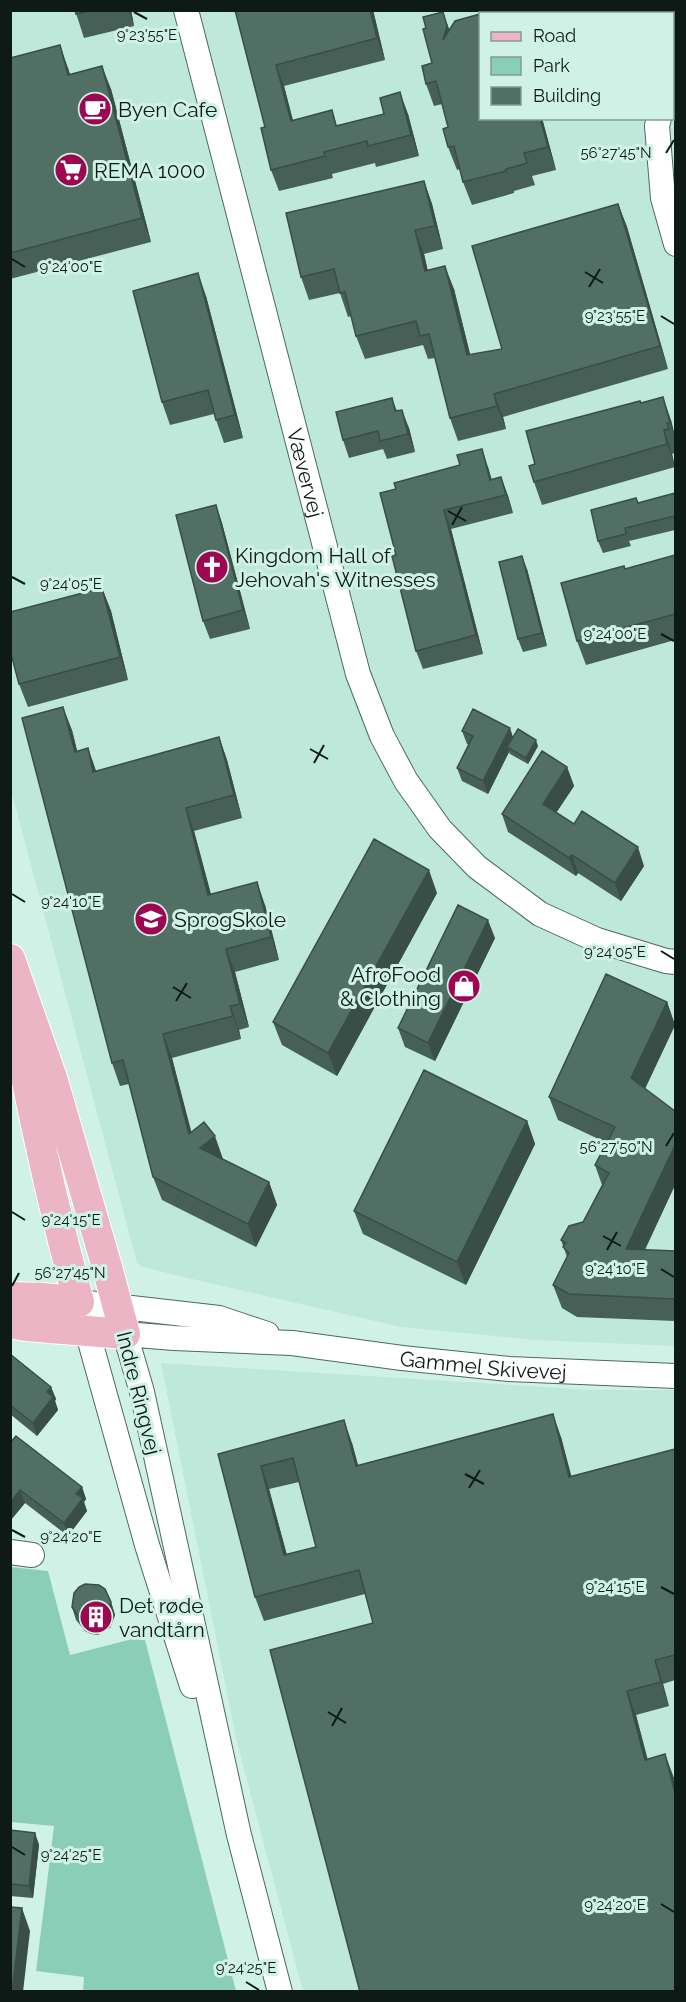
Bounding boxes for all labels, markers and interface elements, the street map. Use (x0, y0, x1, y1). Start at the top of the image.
legend (479, 12, 674, 120)
text: Road (533, 25, 576, 46)
text: 9°23'55"E (117, 26, 177, 44)
text: Park (533, 55, 570, 76)
text: Building (533, 85, 601, 106)
cafe icon: Byen Cafe (77, 91, 113, 127)
place label: Byen Cafe (118, 97, 217, 122)
text: 56°27'45"N (580, 144, 652, 162)
supermarket icon: REMA 1000 (53, 152, 89, 188)
place label: REMA 1000 (94, 158, 205, 183)
text: 9°24'00"E (40, 258, 102, 276)
text: 9°23'55"E (585, 307, 645, 325)
street label: Vævervej (282, 426, 329, 520)
place label: Kingdom Hall of Jehovah's Witnesses (235, 543, 436, 592)
church icon: Kingdom Hall of Jehovah's Witnesses (194, 549, 230, 585)
text: 9°24'05"E (40, 575, 102, 593)
text: 9°24'00"E (584, 625, 646, 643)
text: 9°24'10"E (41, 893, 101, 911)
school or university icon: SprogSkole (133, 901, 169, 937)
place label: SprogSkole (174, 907, 286, 932)
text: 9°24'05"E (584, 943, 646, 961)
place label: AfroFood & Clothing (340, 962, 441, 1011)
shop icon: AfroFood & Clothing (446, 968, 482, 1004)
text: 56°27'50"N (580, 1138, 652, 1156)
text: 9°24'15"E (41, 1211, 101, 1229)
text: 9°24'10"E (585, 1260, 645, 1278)
text: 56°27'45"N (34, 1264, 106, 1282)
street label: Indre Ringvej (112, 1329, 166, 1457)
street label: Gammel Skivevej (399, 1345, 567, 1384)
text: 9°24'20"E (40, 1528, 102, 1546)
text: 9°24'15"E (585, 1578, 645, 1596)
place label: Det røde vandtårn (119, 1593, 205, 1642)
building icon: Det røde vandtårn (78, 1599, 114, 1635)
text: 9°24'25"E (41, 1846, 101, 1864)
text: 9°24'20"E (584, 1896, 646, 1914)
text: 9°24'25"E (216, 1959, 276, 1977)

